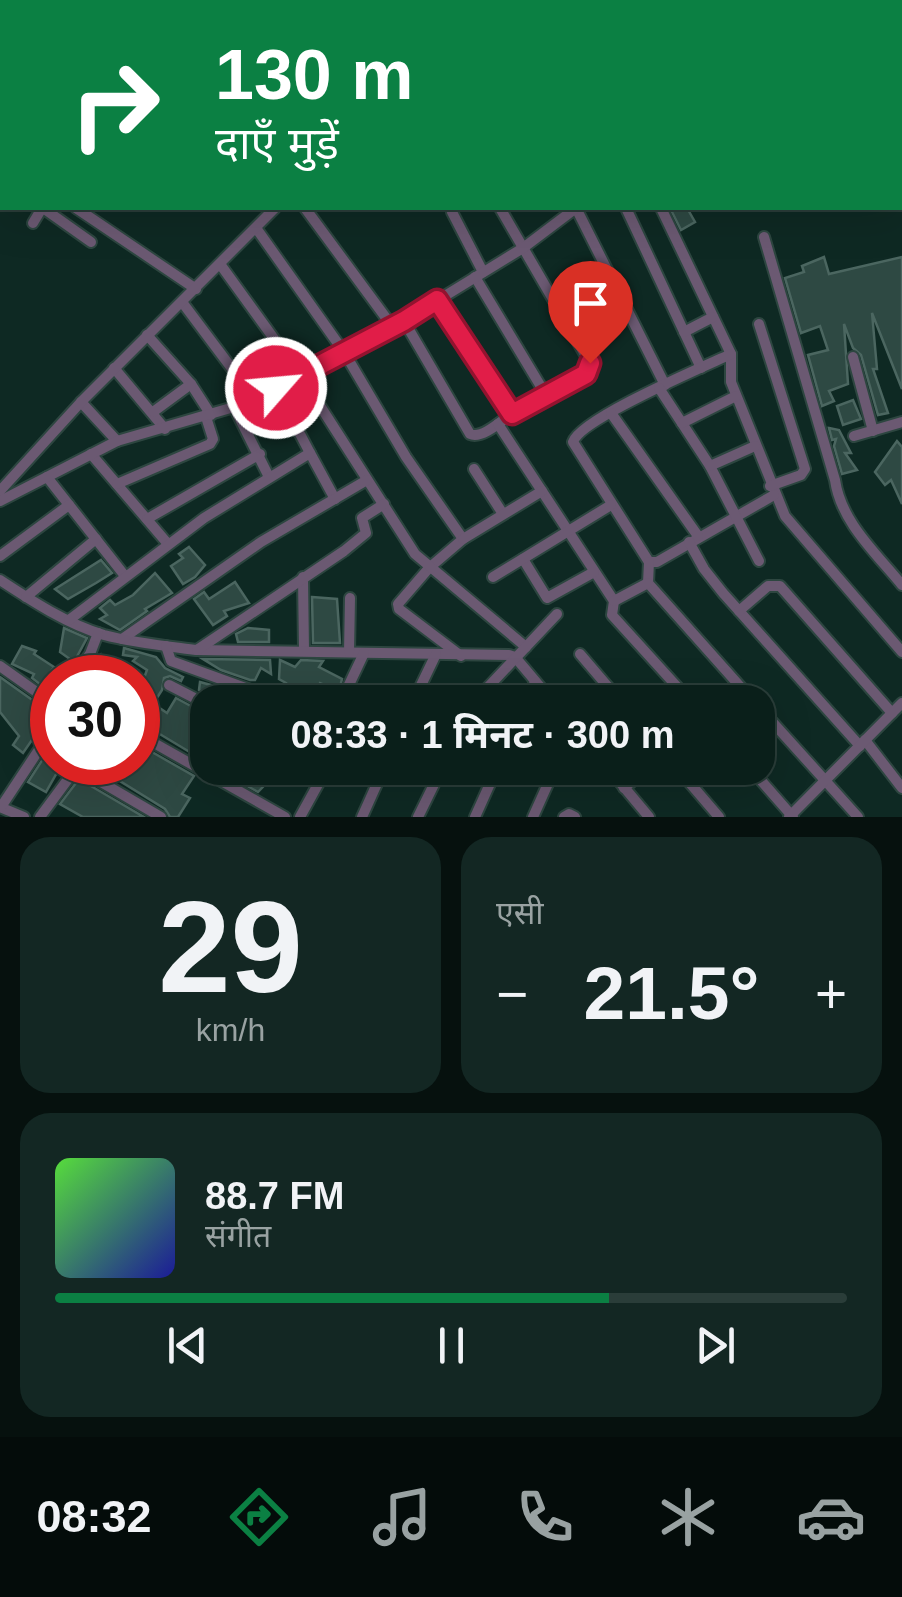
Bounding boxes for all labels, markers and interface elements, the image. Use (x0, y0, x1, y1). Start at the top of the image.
text: 130 m (215, 36, 413, 114)
icon: right (50, 40, 180, 170)
text: दाएँ मुड़ें (215, 118, 339, 169)
pin (548, 261, 633, 364)
icon: arrive (563, 276, 618, 331)
position arrow (224, 336, 328, 440)
speed limit sign: 30 (30, 655, 160, 785)
text: 08:33 · 1 मिनट · 300 m (291, 714, 674, 756)
text: 29 (158, 874, 303, 1020)
text: एसी (496, 895, 544, 931)
text: 21.5° (584, 951, 759, 1035)
text: − (496, 963, 528, 1025)
text: + (815, 963, 847, 1025)
text: km/h (196, 1012, 265, 1048)
text: 88.7 FM (205, 1175, 344, 1217)
text: संगीत (205, 1218, 271, 1254)
icon: previous (160, 1318, 215, 1373)
icon: pause (424, 1318, 479, 1373)
icon: next (688, 1318, 743, 1373)
icon: directions (224, 1482, 294, 1552)
icon: music (367, 1482, 437, 1552)
icon: phone (510, 1482, 580, 1552)
icon: climate (653, 1482, 723, 1552)
icon: car (796, 1482, 866, 1552)
text: 08:32 (36, 1491, 152, 1542)

